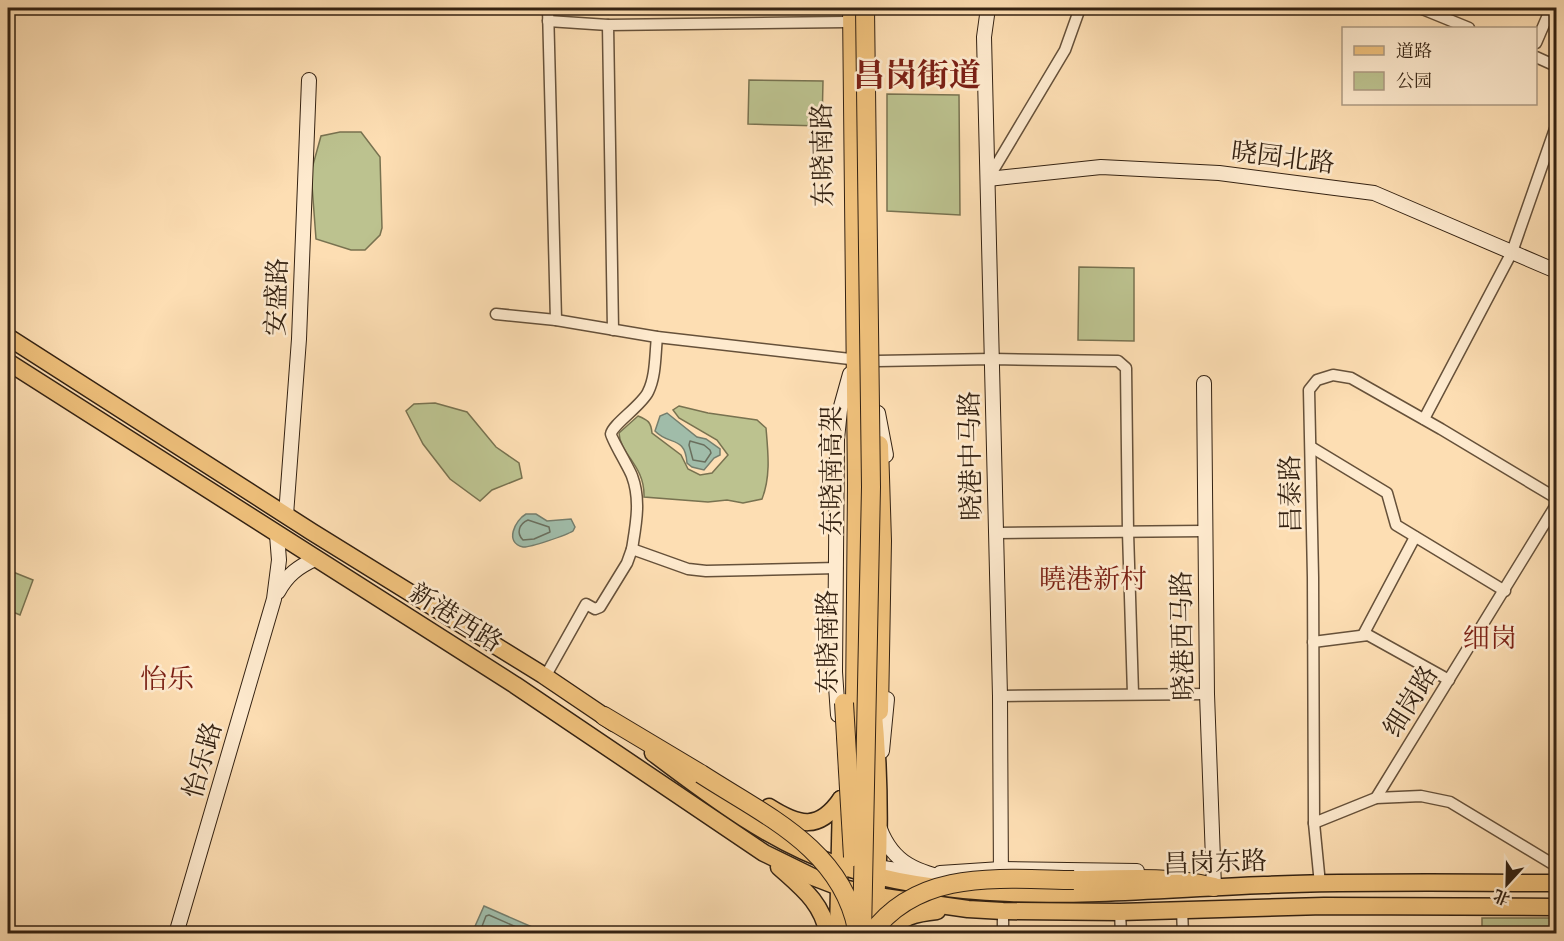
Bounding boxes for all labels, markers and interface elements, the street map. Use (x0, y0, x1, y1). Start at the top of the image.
legend (1342, 27, 1537, 105)
text: 道路 (1396, 40, 1432, 66)
district label: 昌岗街道 (853, 55, 981, 101)
text: 公园 (1396, 70, 1432, 96)
street label: 东晓南路 (805, 103, 844, 207)
street label: 晓园北路 (1229, 135, 1337, 184)
street label: 安盛路 (259, 257, 298, 337)
street label: 晓港中马路 (953, 391, 992, 521)
street label: 东晓南高架 (815, 406, 852, 536)
street label: 昌泰路 (1273, 455, 1312, 533)
district label: 曉港新村 (1039, 562, 1147, 601)
street label: 晓港西马路 (1165, 571, 1204, 701)
street label: 新港西路 (401, 576, 509, 662)
street label: 东晓南路 (811, 590, 848, 694)
district label: 细岗 (1463, 621, 1517, 660)
street label: 细岗路 (1376, 659, 1448, 745)
district label: 怡乐 (140, 662, 194, 701)
street label: 怡乐路 (176, 718, 233, 803)
street label: 昌岗东路 (1162, 844, 1268, 885)
north arrow (1477, 854, 1537, 914)
text: 北 (1491, 882, 1514, 909)

